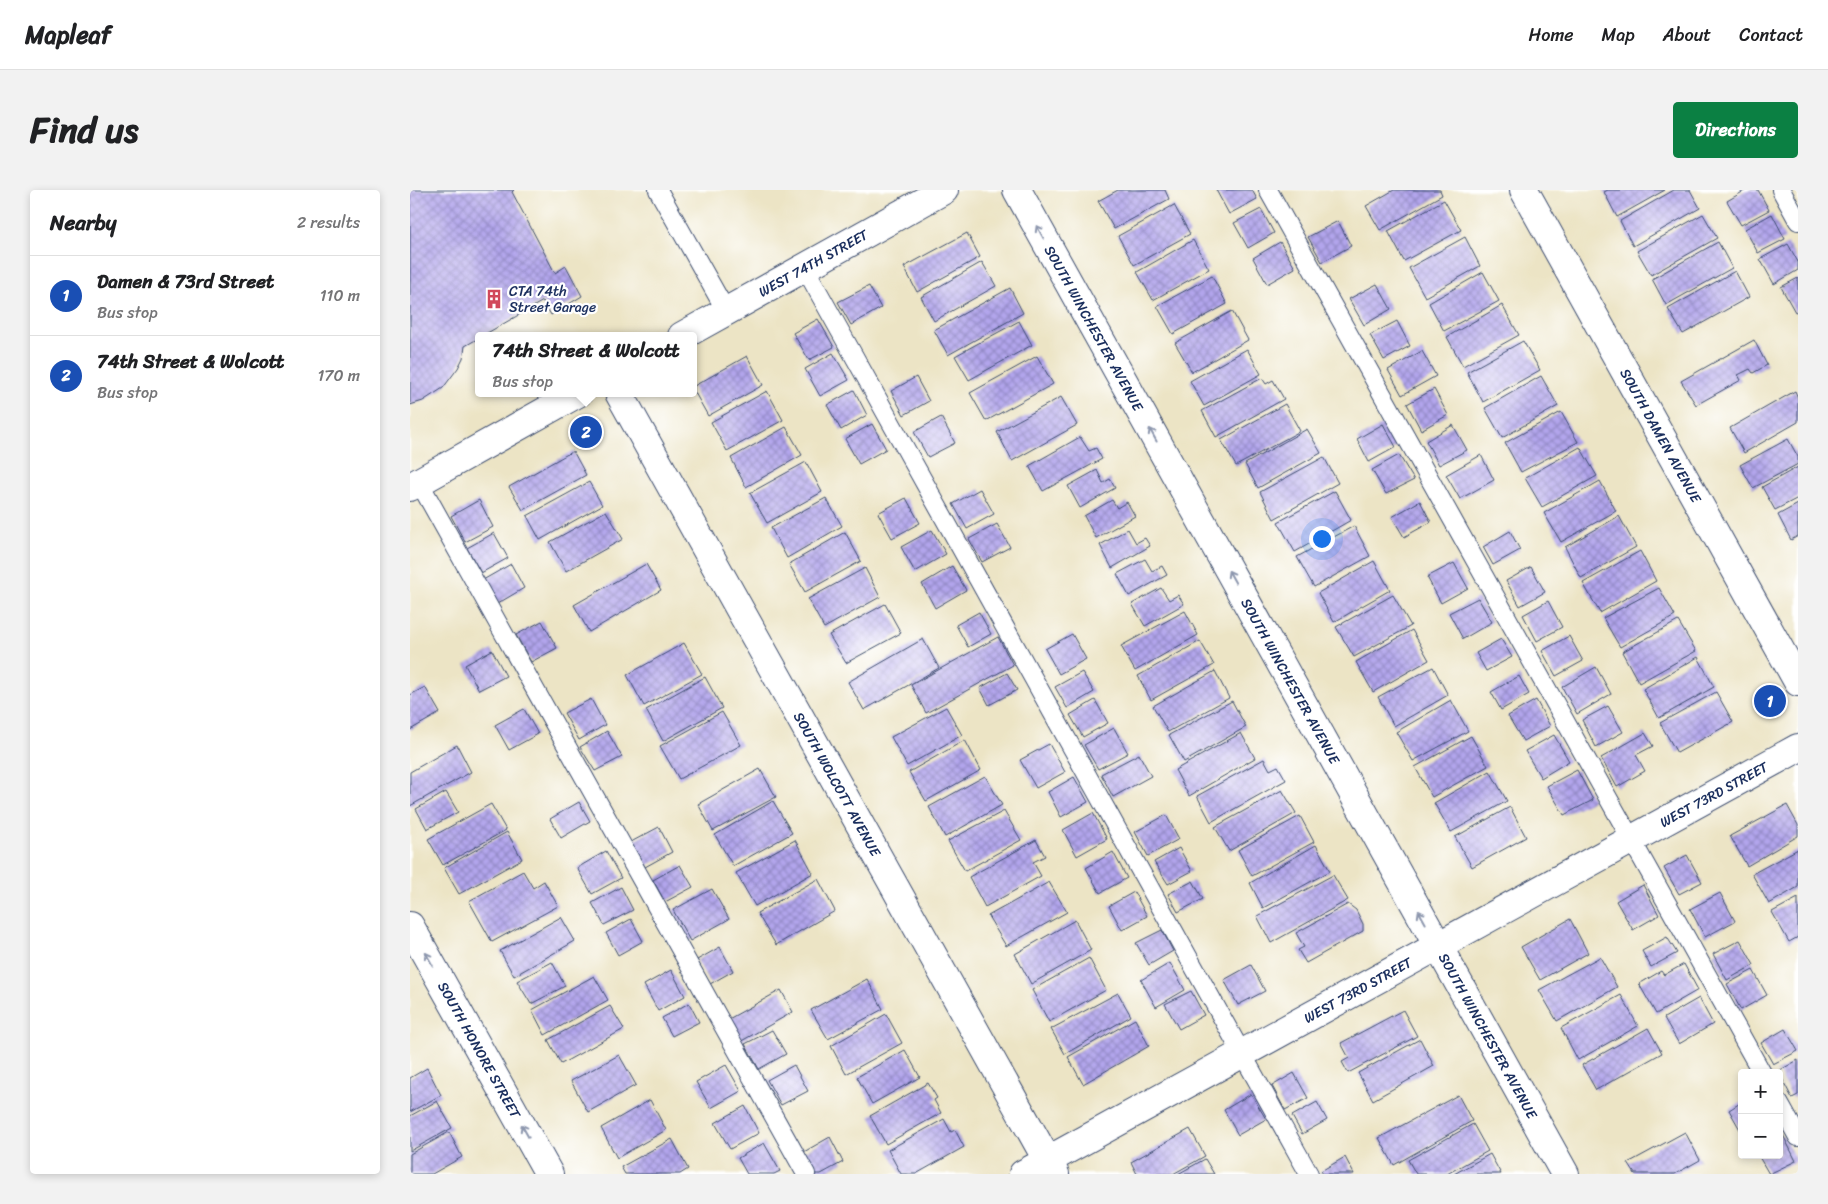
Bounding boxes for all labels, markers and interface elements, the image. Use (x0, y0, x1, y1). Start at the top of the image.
text: Mapleaf (25, 14, 111, 56)
text: Home (1529, 19, 1574, 51)
text: Map (1602, 19, 1635, 51)
text: About (1663, 19, 1711, 51)
text: Contact (1739, 19, 1803, 51)
text: Find us (30, 99, 138, 161)
button: Directions (1673, 102, 1798, 158)
text: Nearby (50, 204, 116, 242)
text: 2 results (297, 208, 360, 237)
street label: WEST 74TH STREET (753, 222, 873, 304)
one-way arrow (1035, 224, 1045, 239)
street label: SOUTH WINCHESTER AVENUE (1038, 240, 1151, 417)
text: Damen & 73rd Street (97, 265, 274, 298)
place label: CTA 74th Street Garage (509, 279, 596, 320)
text: 1 (63, 281, 69, 310)
text: 110 m (320, 281, 360, 310)
building icon: CTA 74th Street Garage (483, 288, 505, 310)
text: Bus stop (97, 298, 158, 327)
popup (475, 332, 697, 397)
text: 74th Street & Wolcott (492, 334, 680, 367)
text: 74th Street & Wolcott (97, 345, 284, 378)
text: 2 (61, 361, 71, 390)
text: 170 m (317, 361, 360, 390)
street label: SOUTH DAMEN AVENUE (1613, 364, 1709, 509)
text: Bus stop (492, 367, 553, 396)
text: Bus stop (97, 378, 158, 407)
pin: 2 (570, 413, 602, 451)
one-way arrow (1148, 428, 1158, 442)
your location (1309, 526, 1335, 552)
one-way arrow (1227, 570, 1237, 584)
street label: SOUTH WINCHESTER AVENUE (1234, 593, 1347, 770)
pin: 1 (1754, 682, 1786, 720)
street label: SOUTH WOLCOTT AVENUE (787, 707, 889, 862)
street label: WEST 73RD STREET (1655, 754, 1773, 834)
one-way arrow (1417, 911, 1427, 925)
street label: SOUTH WINCHESTER AVENUE (1432, 948, 1545, 1124)
street label: WEST 73RD STREET (1299, 950, 1417, 1030)
one-way arrow (423, 952, 433, 967)
street label: SOUTH HONORE STREET (431, 977, 528, 1124)
map controls (1738, 1069, 1783, 1159)
button: + (1738, 1069, 1783, 1114)
button: − (1738, 1114, 1783, 1159)
one-way arrow (520, 1124, 530, 1139)

